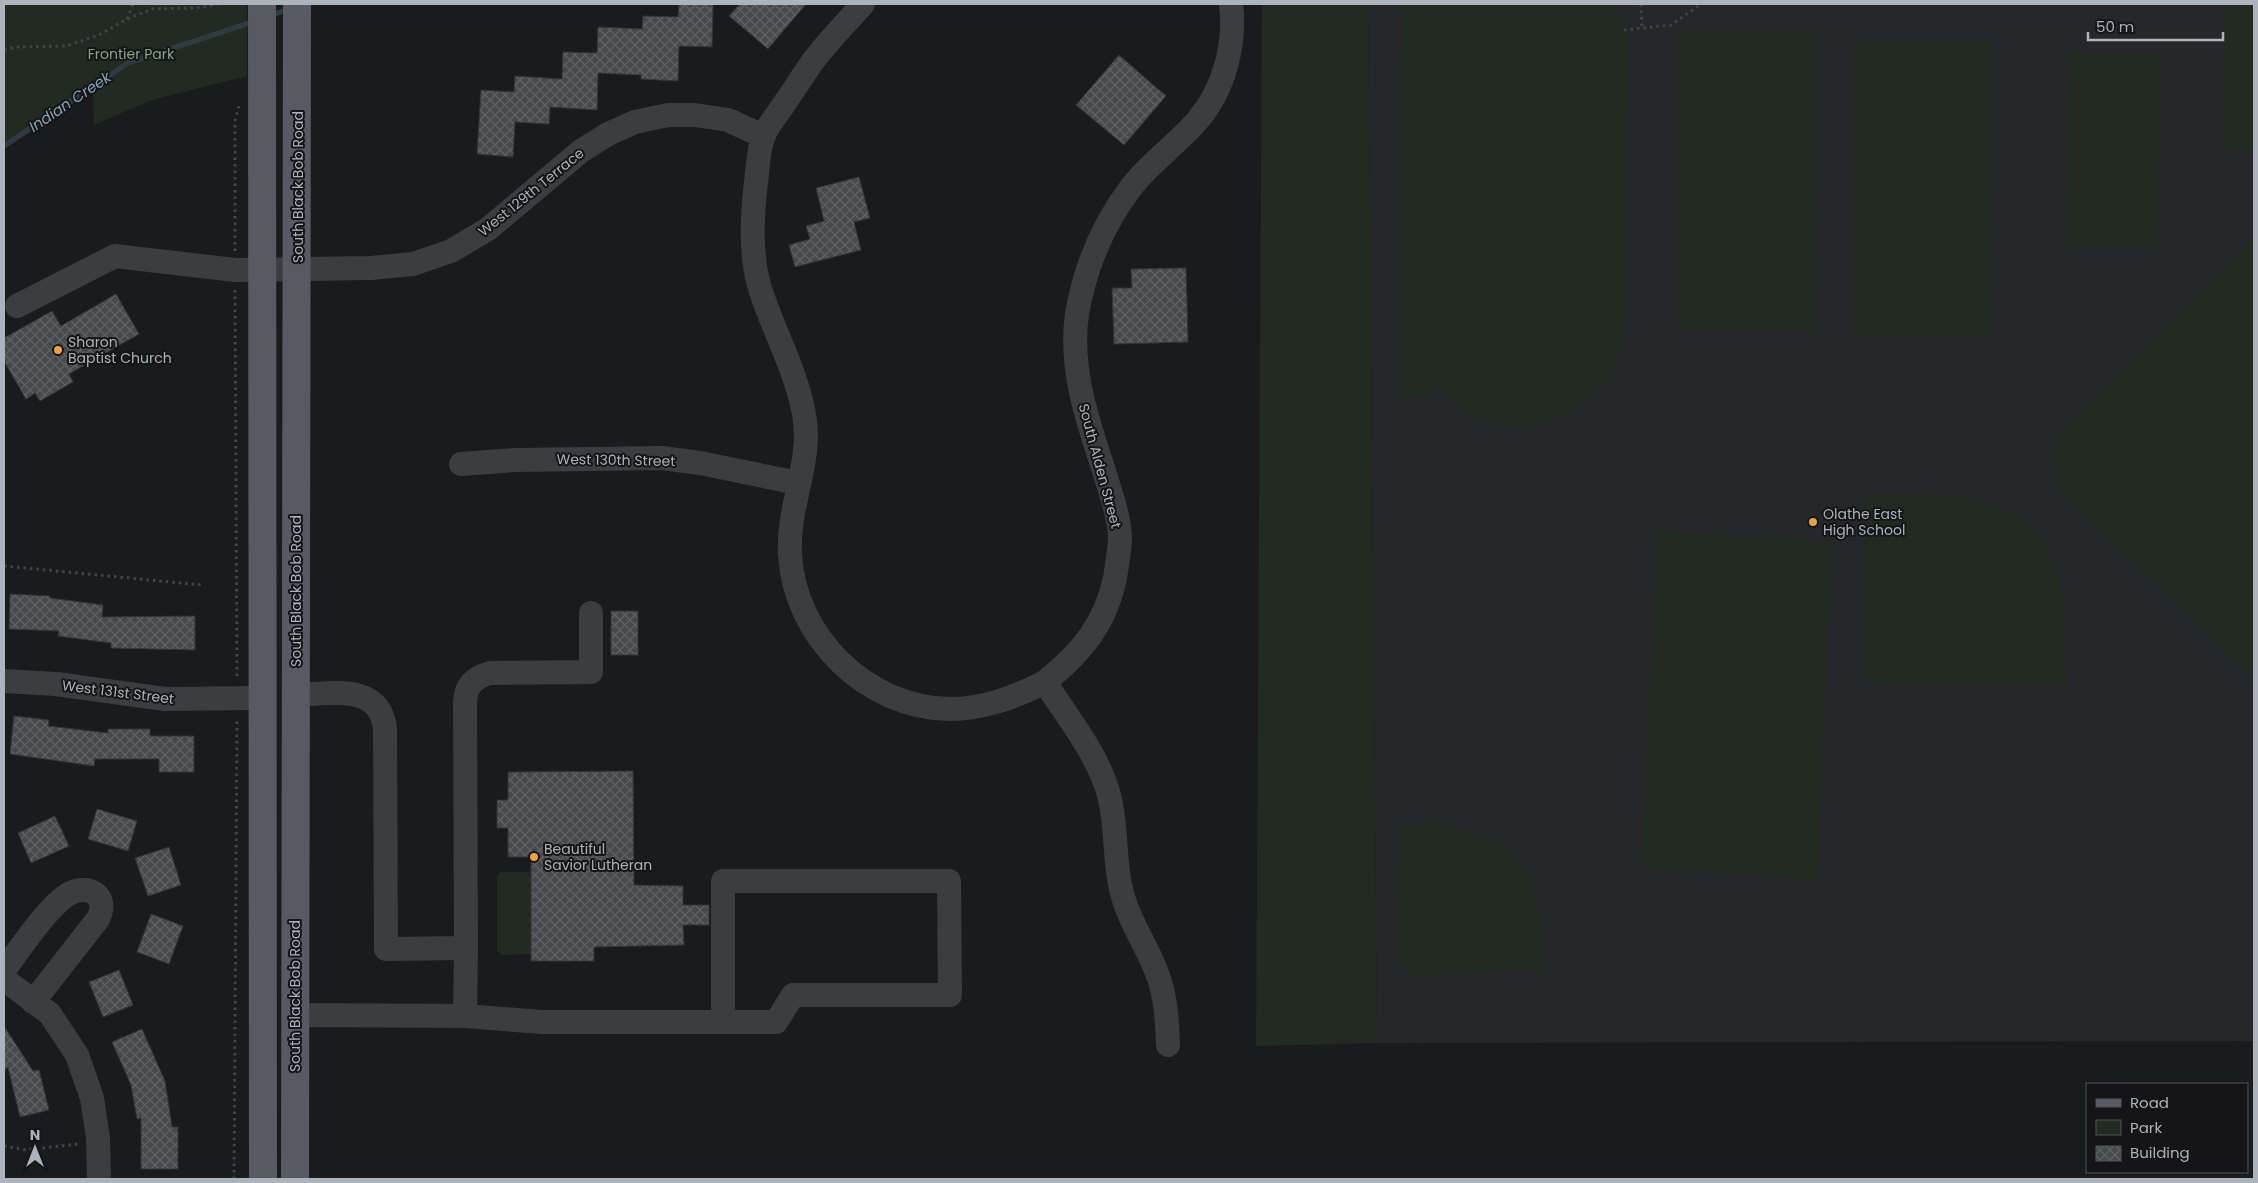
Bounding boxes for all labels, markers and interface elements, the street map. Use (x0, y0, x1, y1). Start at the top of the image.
scale bar (2088, 10, 2223, 42)
text: 50 m (2096, 16, 2134, 37)
park label: Frontier Park (88, 44, 175, 64)
water label: Indian Creek (25, 66, 116, 137)
street label: South Black Bob Road (288, 111, 308, 263)
street label: West 129th Terrace (474, 143, 588, 241)
place label: Sharon Baptist Church (68, 332, 172, 368)
marker: Sharon Baptist Church (52, 344, 64, 356)
street label: South Alden Street (1074, 401, 1126, 531)
street label: West 130th Street (556, 449, 676, 471)
place label: Olathe East High School (1823, 504, 1905, 540)
street label: South Black Bob Road (286, 515, 306, 667)
marker: Olathe East High School (1807, 516, 1819, 528)
street label: West 131st Street (61, 675, 175, 709)
place label: Beautiful Savior Lutheran (544, 839, 652, 875)
marker: Beautiful Savior Lutheran (528, 851, 540, 863)
street label: South Black Bob Road (285, 920, 305, 1072)
legend (2086, 1083, 2248, 1173)
text: Road (2130, 1092, 2169, 1113)
text: Park (2130, 1117, 2162, 1138)
north arrow (10, 1123, 60, 1173)
text: N (30, 1125, 40, 1145)
text: Building (2130, 1142, 2190, 1163)

